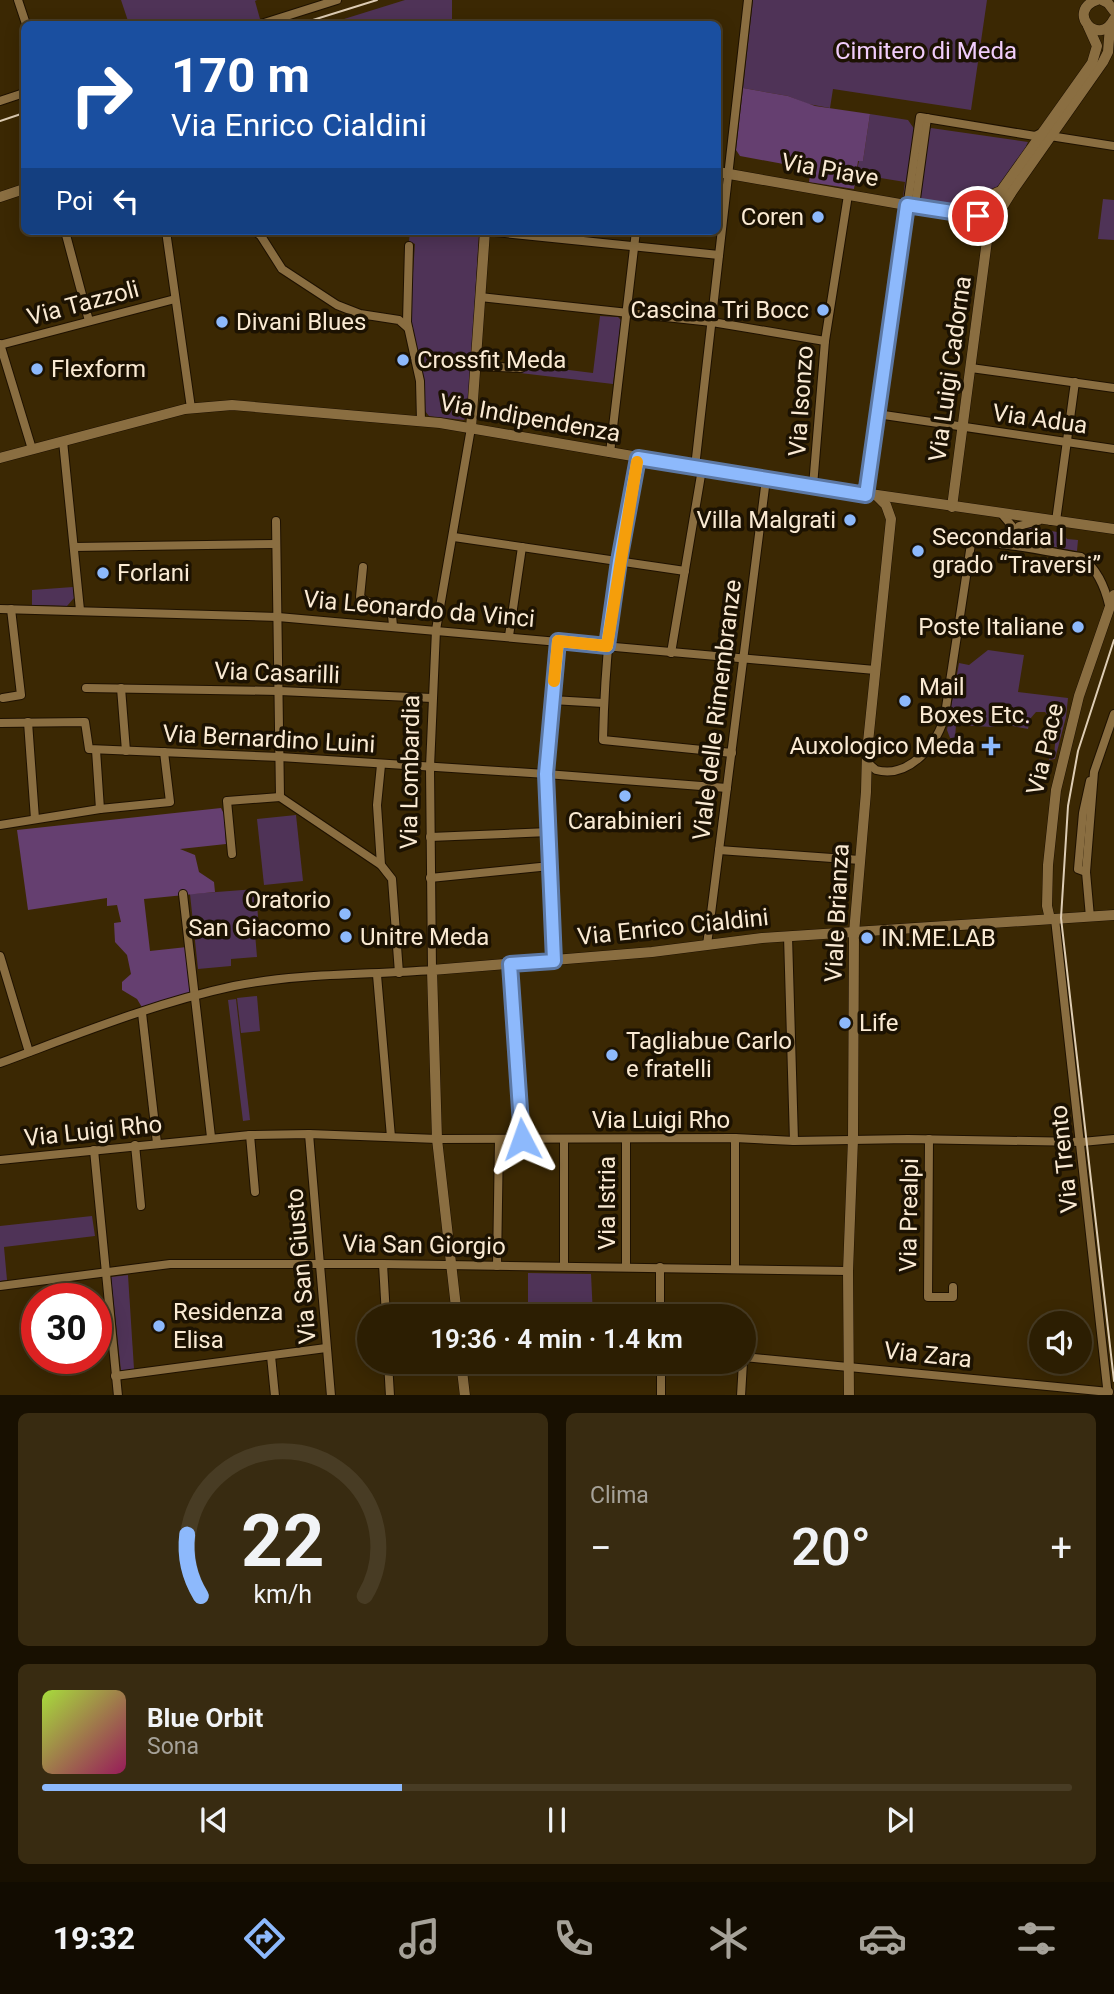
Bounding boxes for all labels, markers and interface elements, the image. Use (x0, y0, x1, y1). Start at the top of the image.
park label: Cimitero di Meda (835, 37, 1017, 65)
text: 170 m (171, 47, 310, 104)
icon: right (56, 49, 147, 140)
text: Via Enrico Cialdini (171, 106, 427, 144)
street label: Via Piave (779, 148, 881, 192)
icon: left (107, 182, 145, 220)
text: Poi (56, 186, 93, 216)
pin (948, 186, 1008, 246)
icon: arrive (959, 197, 997, 235)
place label: Coren (741, 203, 804, 231)
marker: Coren (810, 209, 826, 225)
street label: Via Luigi Cadorna (923, 274, 977, 464)
street label: Via Tazzoli (24, 275, 142, 331)
place label: Cascina Tri Bocc (631, 296, 809, 324)
marker: Cascina Tri Bocc (815, 302, 831, 318)
place label: Divani Blues (236, 308, 366, 336)
marker: Divani Blues (214, 314, 230, 330)
street label: Via Isonzo (783, 344, 819, 458)
place label: Crossfit Meda (417, 346, 566, 374)
marker: Crossfit Meda (395, 352, 411, 368)
place label: Flexform (51, 355, 146, 383)
marker: Flexform (29, 361, 45, 377)
street label: Via Indipendenza (437, 388, 623, 448)
street label: Via Adua (991, 398, 1089, 440)
place label: Villa Malgrati (696, 506, 836, 534)
marker: Villa Malgrati (842, 512, 858, 528)
place label: Secondaria I grado “Traversi” (932, 523, 1101, 579)
marker: Secondaria I grado “Traversi” (910, 543, 926, 559)
place label: Forlani (117, 559, 190, 587)
marker: Forlani (95, 565, 111, 581)
street label: Viale delle Rimembranze (687, 578, 747, 842)
street label: Via Leonardo da Vinci (302, 585, 536, 633)
place label: Poste Italiane (918, 613, 1064, 641)
marker: Poste Italiane (1070, 619, 1086, 635)
street label: Via Casarilli (214, 657, 340, 689)
place label: Mail Boxes Etc. (919, 673, 1031, 729)
marker: Mail Boxes Etc. (897, 693, 913, 709)
street label: Via Lombardia (395, 694, 425, 850)
street label: Via Pace (1021, 700, 1069, 798)
street label: Via Bernardino Luini (162, 719, 376, 759)
place label: Auxologico Meda (790, 732, 975, 760)
marker: Auxologico Meda (981, 736, 1001, 756)
marker: Carabinieri (617, 788, 633, 804)
place label: Carabinieri (568, 807, 682, 835)
street label: Viale Brianza (819, 843, 855, 983)
place label: Oratorio San Giacomo (188, 886, 331, 942)
street label: Via Enrico Cialdini (576, 903, 770, 951)
marker: Oratorio San Giacomo (337, 906, 353, 922)
place label: Unitre Meda (360, 923, 489, 951)
place label: IN.ME.LAB (881, 924, 996, 952)
marker: Unitre Meda (338, 929, 354, 945)
marker: IN.ME.LAB (859, 930, 875, 946)
place label: Life (859, 1009, 899, 1037)
marker: Life (837, 1015, 853, 1031)
place label: Tagliabue Carlo e fratelli (626, 1027, 792, 1083)
marker: Tagliabue Carlo e fratelli (604, 1047, 620, 1063)
position arrow (485, 1102, 559, 1176)
street label: Via Trento (1044, 1104, 1084, 1214)
street label: Via Luigi Rho (592, 1106, 730, 1134)
street label: Via Luigi Rho (23, 1110, 163, 1152)
street label: Via Istria (593, 1156, 621, 1250)
street label: Via Prealpi (894, 1158, 924, 1272)
street label: Via San Giusto (280, 1187, 322, 1345)
street label: Via San Giorgio (342, 1230, 506, 1260)
speed limit sign: 30 (21, 1283, 112, 1374)
place label: Residenza Elisa (173, 1298, 283, 1354)
map controls (1029, 1311, 1092, 1374)
button: sound (1029, 1311, 1092, 1374)
marker: Residenza Elisa (151, 1318, 167, 1334)
text: 19:36 · 4 min · 1.4 km (430, 1324, 683, 1354)
street label: Via Zara (883, 1336, 973, 1374)
text: Clima (590, 1482, 649, 1509)
text: 22 (241, 1498, 325, 1584)
text: 20° (791, 1517, 871, 1578)
text: − (590, 1526, 612, 1570)
text: + (1050, 1526, 1072, 1570)
text: km/h (254, 1579, 312, 1608)
text: Blue Orbit (147, 1703, 263, 1733)
text: Sona (147, 1733, 199, 1760)
icon: previous (195, 1801, 233, 1839)
icon: pause (538, 1801, 576, 1839)
icon: next (881, 1801, 919, 1839)
icon: directions (240, 1914, 289, 1963)
icon: music (395, 1914, 444, 1963)
icon: phone (549, 1914, 598, 1963)
icon: climate (704, 1914, 753, 1963)
icon: car (858, 1914, 907, 1963)
icon: filters (1012, 1914, 1061, 1963)
text: 19:32 (53, 1919, 135, 1957)

